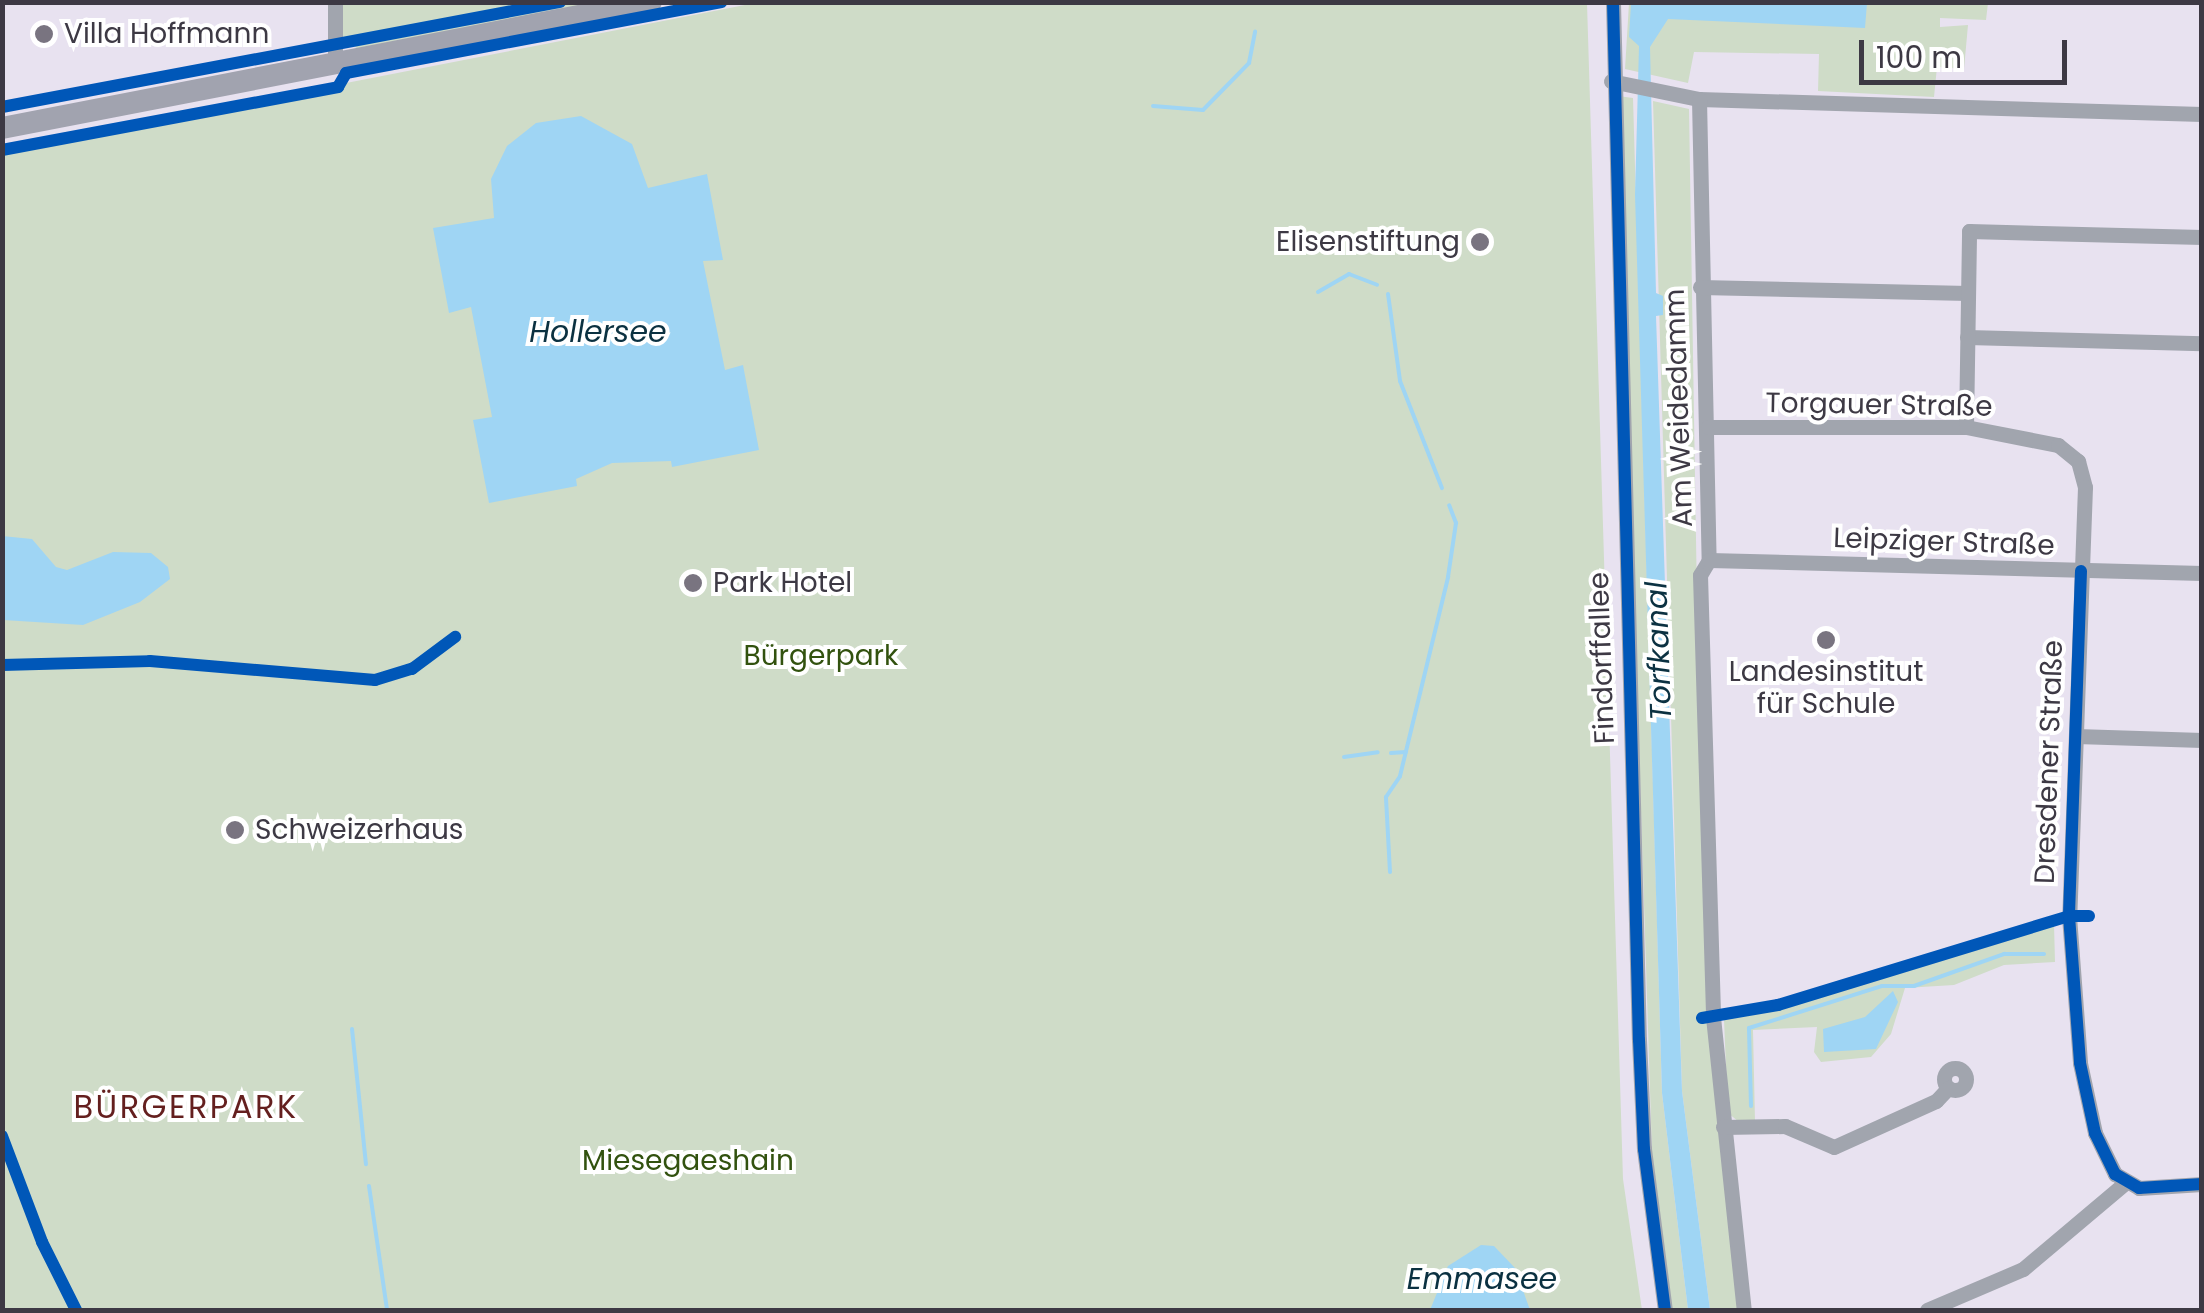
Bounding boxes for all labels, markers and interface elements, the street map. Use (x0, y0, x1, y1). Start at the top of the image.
place label: Villa Hoffmann (64, 17, 269, 51)
scale bar (1864, 20, 2072, 82)
marker: Villa Hoffmann (33, 23, 55, 45)
text: 100 m (1876, 36, 1962, 79)
place label: Elisenstiftung (1276, 225, 1460, 259)
marker: Elisenstiftung (1469, 231, 1491, 253)
street label: Am Weidedamm (1658, 288, 1700, 528)
water label: Hollersee (529, 314, 667, 350)
street label: Torgauer Straße (1765, 386, 1993, 424)
street label: Leipziger Straße (1833, 521, 2055, 563)
place label: Park Hotel (713, 566, 852, 600)
street label: Findorffallee (1582, 571, 1622, 745)
marker: Park Hotel (682, 572, 704, 594)
water label: Torfkanal (1639, 581, 1679, 721)
marker: Landesinstitut für Schule (1815, 629, 1837, 651)
park label: Bürgerpark (744, 639, 898, 673)
street label: Dresdener Straße (2028, 639, 2070, 885)
place label: Landesinstitut für Schule (1729, 655, 1923, 721)
place label: Schweizerhaus (255, 813, 463, 847)
marker: Schweizerhaus (224, 819, 246, 841)
district label: BÜRGERPARK (73, 1088, 299, 1126)
park label: Miesegaeshain (582, 1144, 794, 1178)
water label: Emmasee (1407, 1261, 1557, 1297)

